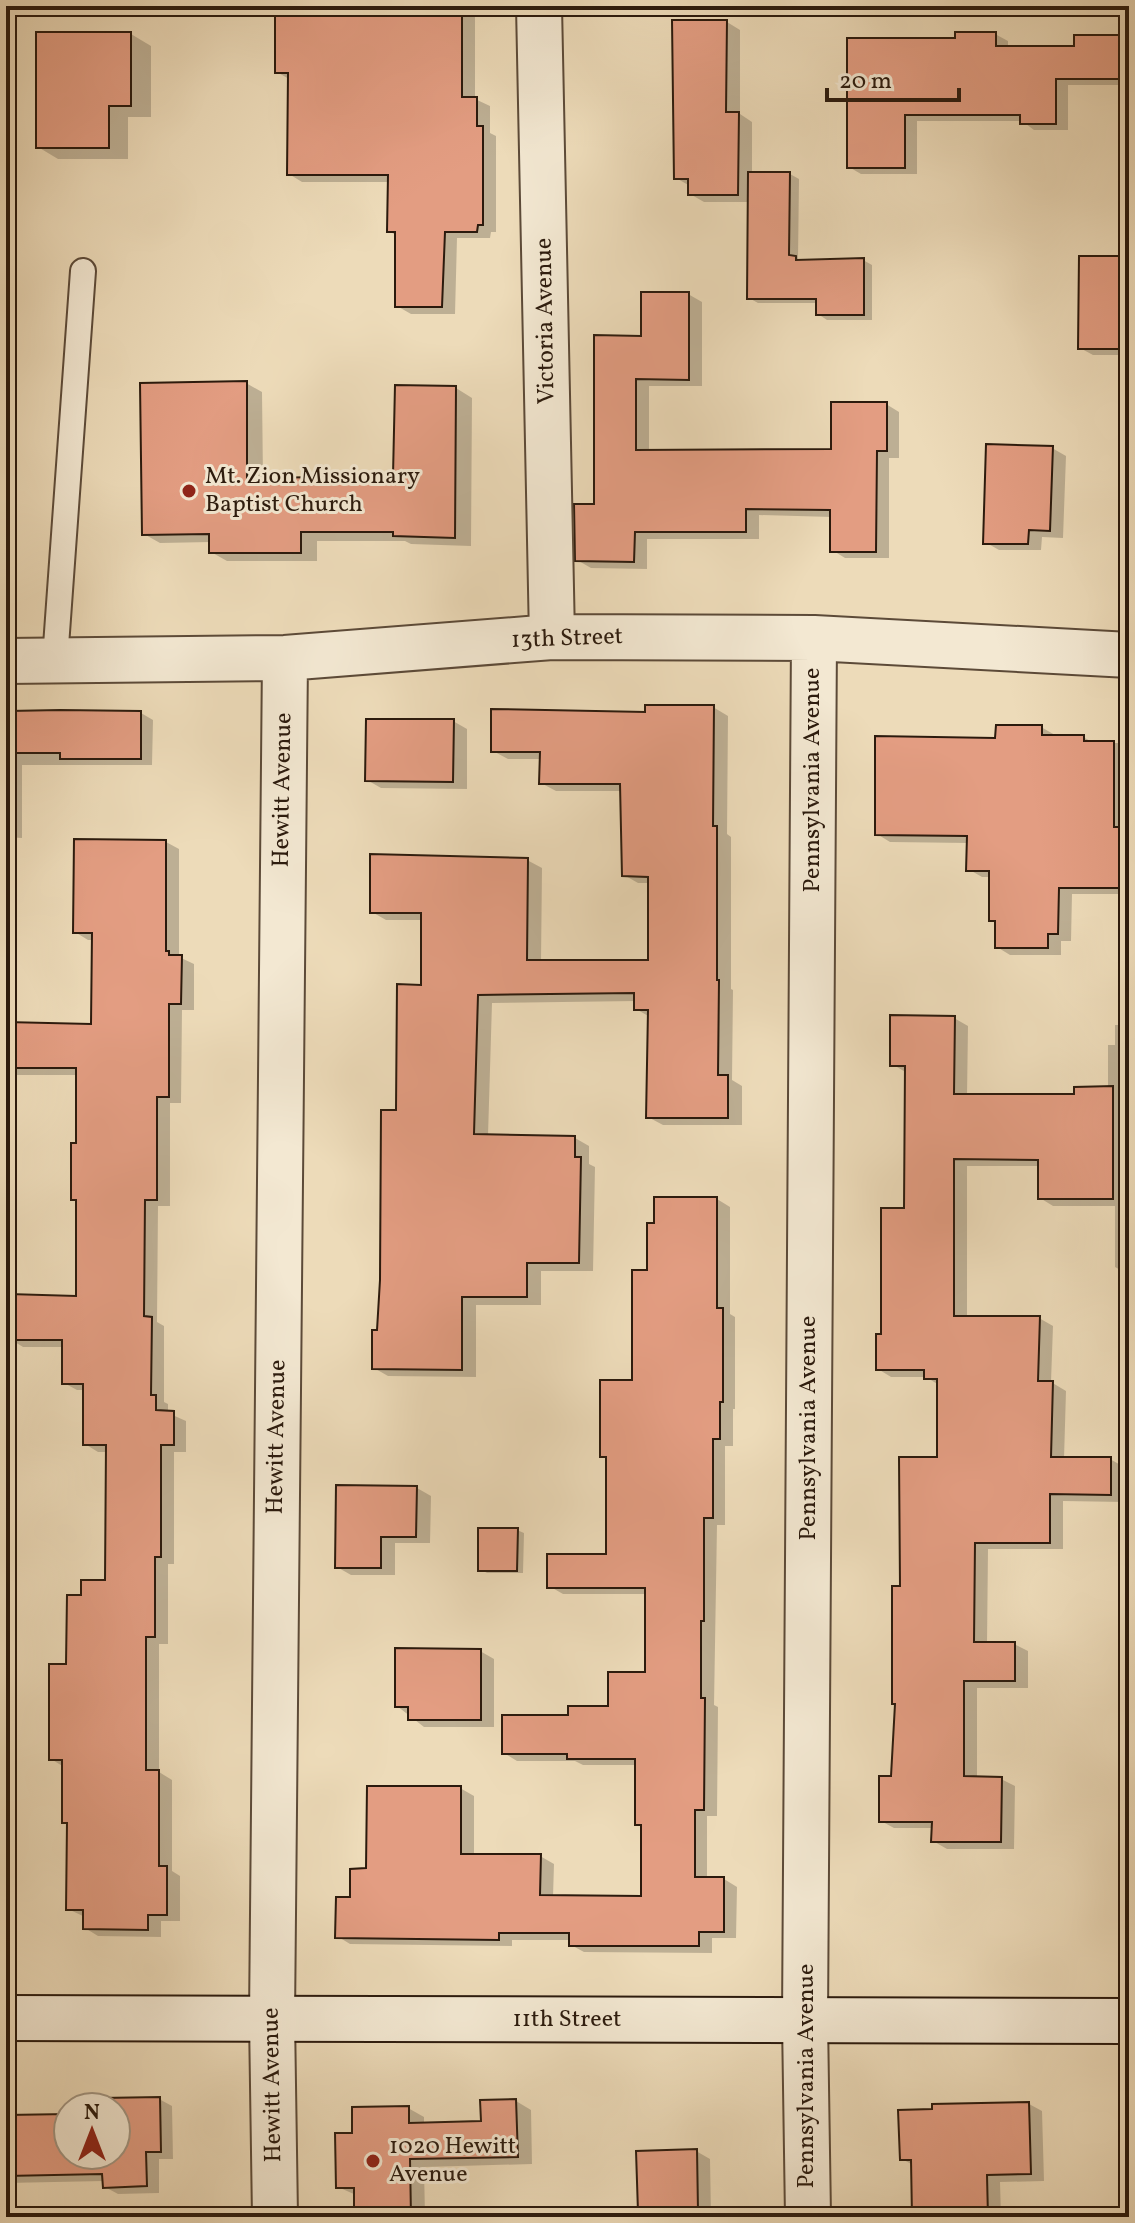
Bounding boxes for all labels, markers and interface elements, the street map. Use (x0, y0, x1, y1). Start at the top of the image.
scale bar (827, 52, 959, 102)
text: 20 m (839, 65, 892, 99)
street label: Victoria Avenue (528, 237, 564, 405)
place label: Mt. Zion Missionary Baptist Church (205, 460, 420, 522)
marker: Mt. Zion Missionary Baptist Church (180, 482, 198, 500)
street label: 13th Street (510, 620, 624, 658)
street label: Pennsylvania Avenue (796, 668, 830, 892)
street label: Hewitt Avenue (265, 712, 301, 868)
street label: Pennsylvania Avenue (792, 1316, 826, 1540)
street label: Hewitt Avenue (259, 1359, 295, 1515)
street label: Pennsylvania Avenue (790, 1964, 824, 2188)
street label: 11th Street (512, 2003, 622, 2037)
street label: Hewitt Avenue (255, 2007, 291, 2163)
north arrow (52, 2091, 132, 2171)
text: N (84, 2098, 100, 2129)
place label: 1020 Hewitt Avenue (389, 2130, 516, 2192)
marker: 1020 Hewitt Avenue (364, 2152, 382, 2170)

